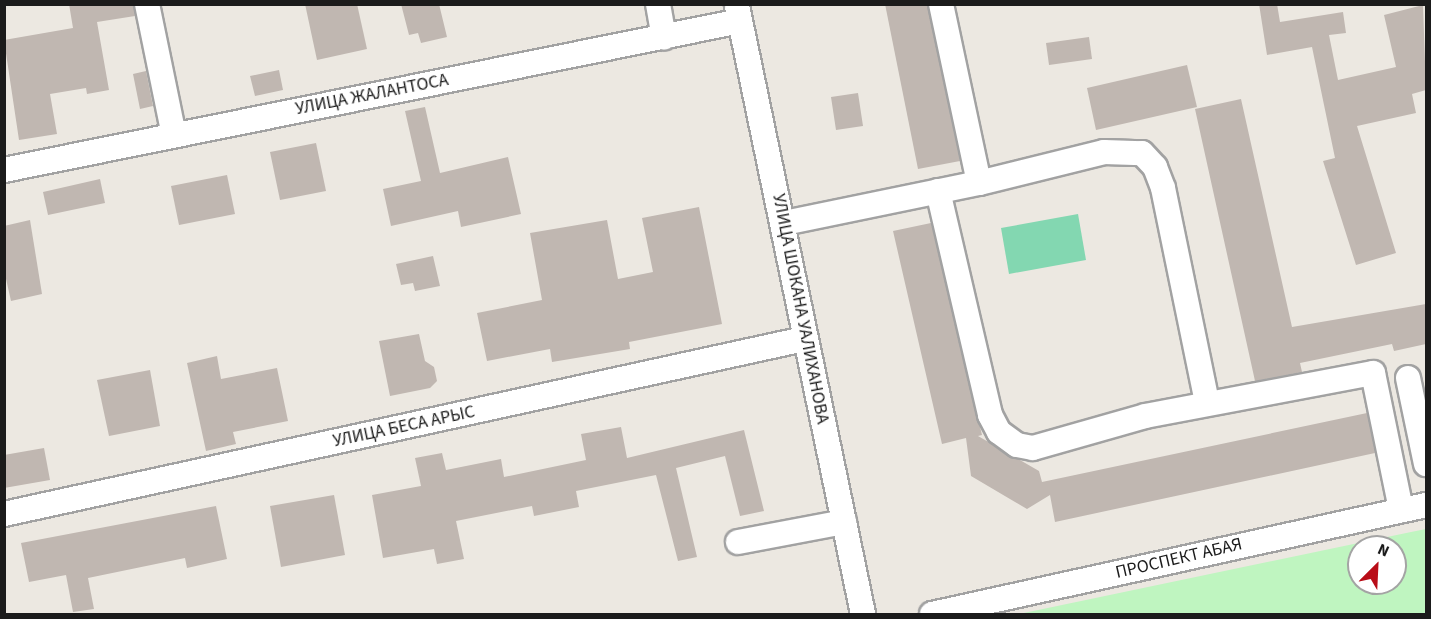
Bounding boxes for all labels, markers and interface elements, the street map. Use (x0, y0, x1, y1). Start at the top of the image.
street label: УЛИЦА ЖАЛАНТОСА (294, 70, 450, 120)
street label: УЛИЦА ШОКАНА УАЛИХАНОВА (767, 192, 833, 426)
street label: УЛИЦА БЕСА АРЫС (331, 401, 477, 453)
street label: ПРОСПЕКТ АБАЯ (1114, 534, 1244, 584)
north arrow (1347, 535, 1407, 595)
text: N (1374, 538, 1393, 563)

